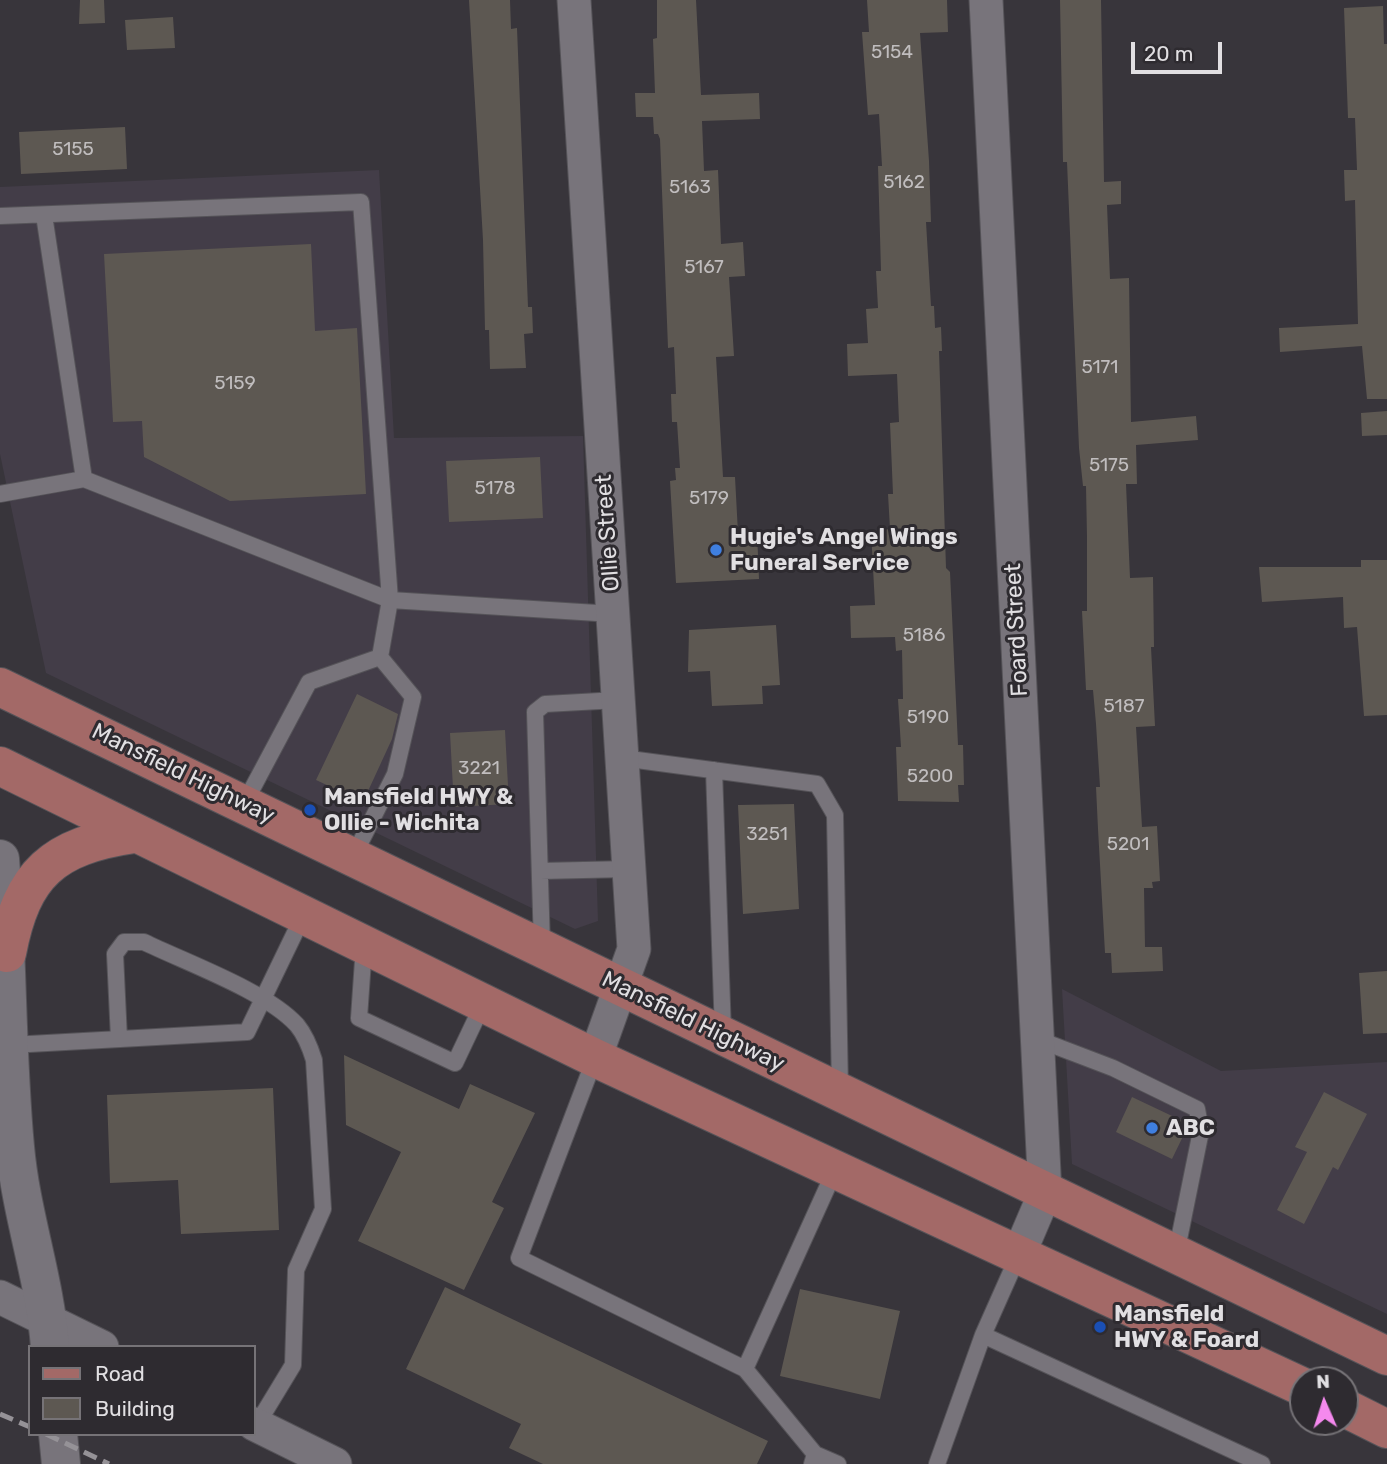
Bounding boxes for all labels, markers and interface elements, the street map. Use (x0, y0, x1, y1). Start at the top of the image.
scale bar (1135, 28, 1226, 72)
text: 20 m (1144, 41, 1193, 66)
house number: 5154 (871, 42, 913, 64)
house number: 5155 (52, 139, 94, 161)
house number: 5162 (883, 172, 925, 194)
house number: 5163 (669, 177, 711, 199)
house number: 5167 (684, 257, 724, 279)
house number: 5171 (1081, 357, 1119, 379)
house number: 5159 (214, 373, 256, 395)
house number: 5175 (1089, 455, 1129, 477)
street label: Ollie Street (590, 474, 626, 592)
house number: 5178 (475, 478, 515, 500)
house number: 5179 (689, 488, 729, 510)
place label: Hugie's Angel Wings Funeral Service (730, 523, 958, 577)
marker: Hugie's Angel Wings Funeral Service (708, 542, 724, 558)
street label: Foard Street (1000, 563, 1034, 697)
house number: 5186 (903, 625, 945, 647)
house number: 5187 (1104, 696, 1144, 718)
house number: 5190 (907, 707, 949, 729)
street label: Mansfield Highway (87, 718, 279, 830)
house number: 3221 (458, 758, 500, 780)
house number: 5200 (907, 766, 953, 788)
place label: Mansfield HWY & Ollie - Wichita (324, 783, 513, 837)
marker: Mansfield HWY & Ollie - Wichita (302, 802, 318, 818)
house number: 3251 (746, 824, 788, 846)
house number: 5201 (1107, 834, 1149, 856)
street label: Mansfield Highway (597, 966, 789, 1078)
place label: ABC (1166, 1114, 1215, 1142)
marker: ABC (1144, 1120, 1160, 1136)
place label: Mansfield HWY & Foard (1114, 1300, 1259, 1354)
marker: Mansfield HWY & Foard (1092, 1319, 1108, 1335)
legend (28, 1345, 256, 1436)
text: Road (95, 1361, 145, 1386)
north arrow (1289, 1366, 1359, 1436)
text: N (1316, 1370, 1330, 1393)
text: Building (95, 1396, 175, 1421)

